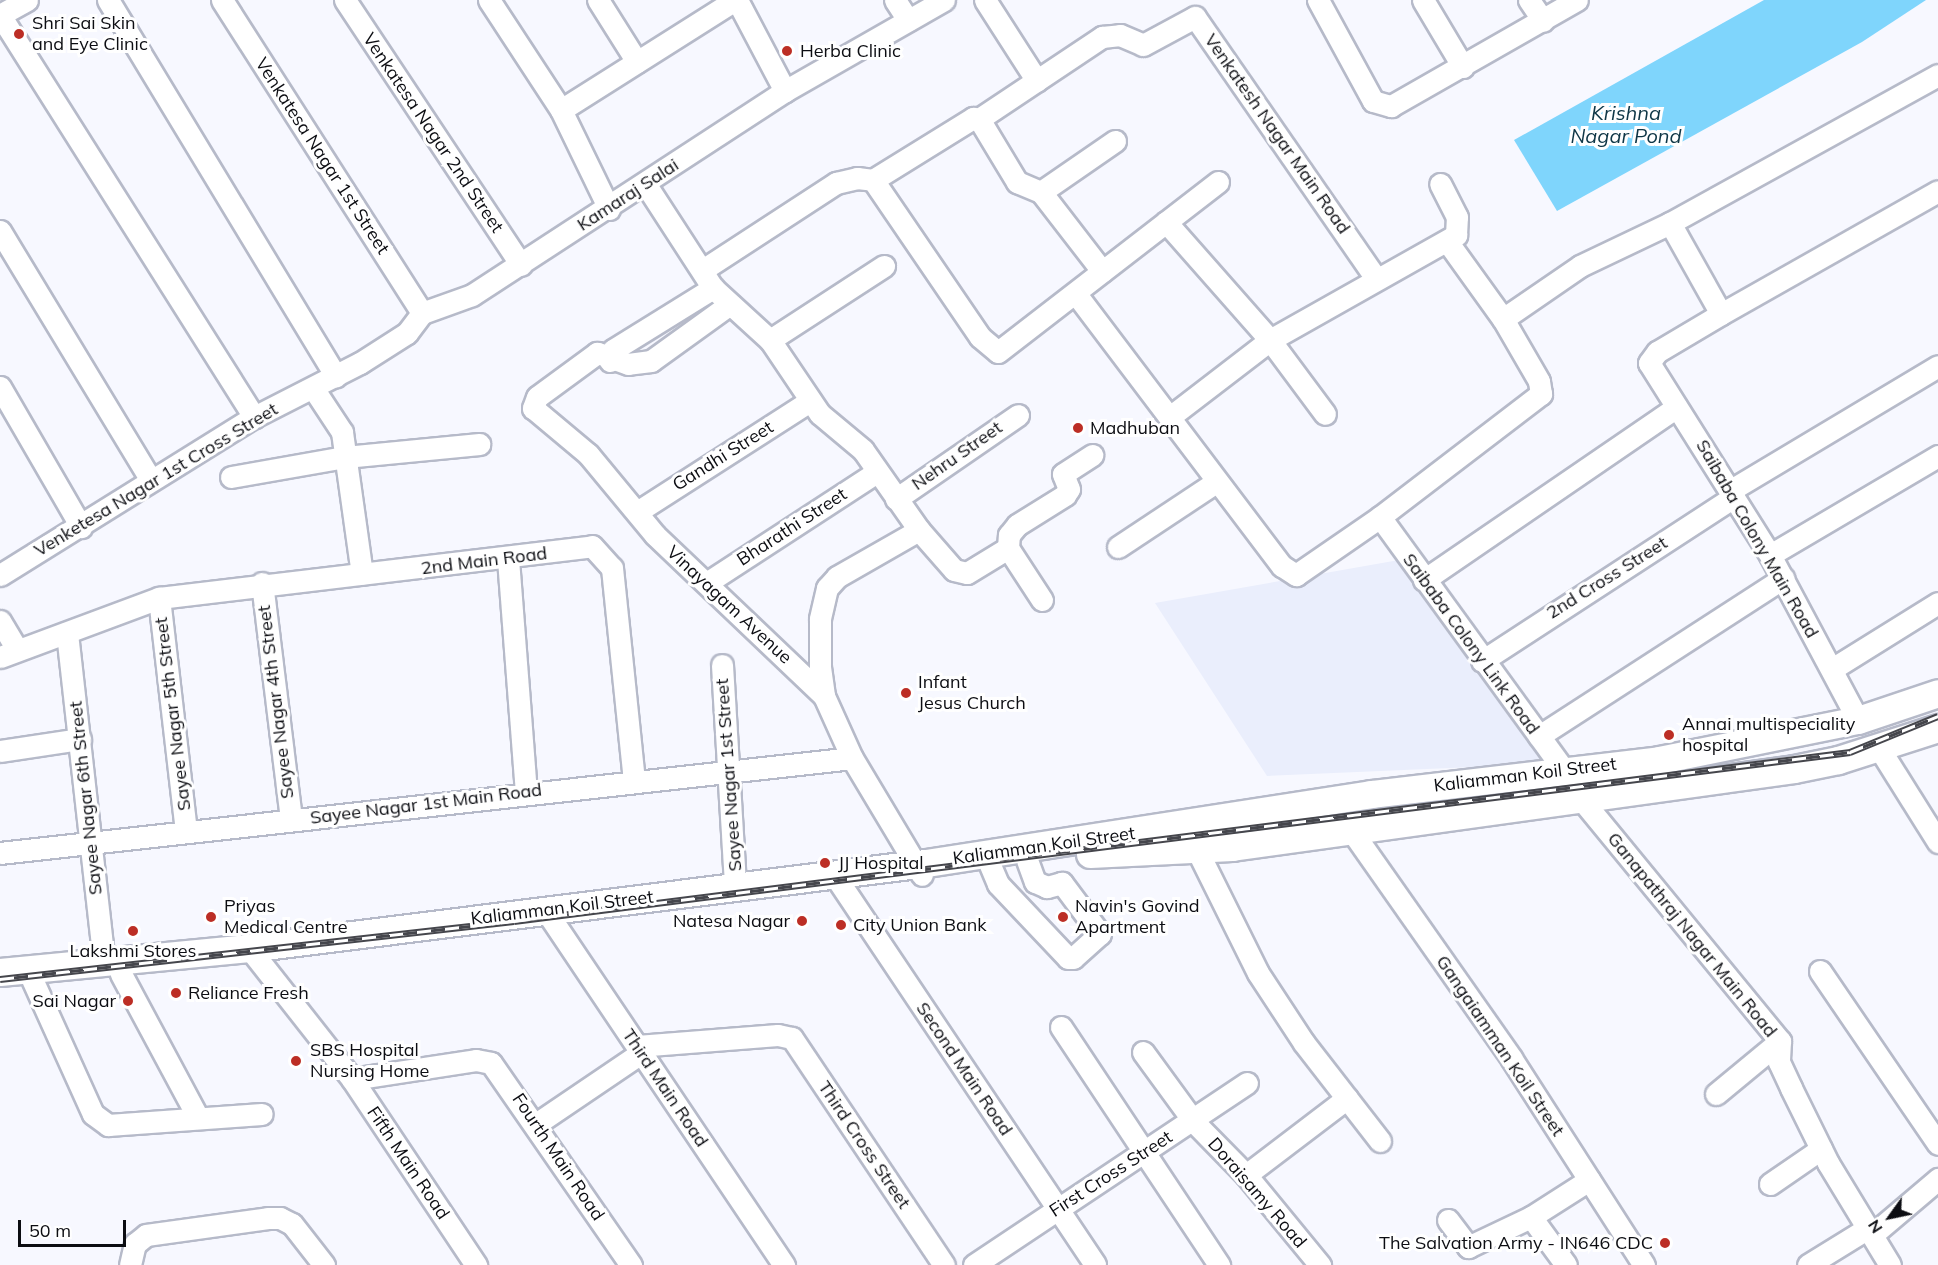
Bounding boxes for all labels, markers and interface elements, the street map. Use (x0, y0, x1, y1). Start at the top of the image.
place label: Shri Sai Skin and Eye Clinic (32, 13, 148, 56)
marker: Shri Sai Skin and Eye Clinic (10, 25, 28, 43)
street label: Venkatesa Nagar 2nd Street (358, 29, 508, 237)
street label: Venkatesh Nagar Main Road (1200, 30, 1354, 238)
place label: Herba Clinic (800, 40, 901, 62)
marker: Herba Clinic (778, 42, 796, 60)
street label: Venkatesa Nagar 1st Street (250, 54, 394, 258)
water label: Krishna Nagar Pond (1570, 101, 1682, 148)
street label: Kamaraj Salai (573, 154, 683, 236)
street label: Venketesa Nagar 1st Cross Street (30, 399, 282, 561)
street label: Gandhi Street (669, 416, 777, 496)
street label: Nehru Street (908, 417, 1006, 495)
place label: Madhuban (1090, 417, 1180, 439)
marker: Madhuban (1071, 421, 1085, 435)
street label: Saibaba Colony Main Road (1691, 436, 1823, 642)
street label: Bharathi Street (733, 484, 851, 570)
street label: 2nd Cross Street (1543, 532, 1671, 624)
street label: Vinayagam Avenue (662, 541, 796, 669)
street label: 2nd Main Road (420, 543, 548, 579)
street label: Saibaba Colony Link Road (1398, 549, 1544, 739)
street label: Sayee Nagar 4th Street (253, 604, 299, 800)
street label: Sayee Nagar 5th Street (150, 616, 196, 812)
place label: Infant Jesus Church (918, 672, 1026, 714)
street label: Sayee Nagar 1st Street (711, 678, 747, 872)
marker: Infant Jesus Church (899, 686, 913, 700)
street label: Sayee Nagar 6th Street (65, 700, 107, 896)
place label: Annai multispeciality hospital (1682, 714, 1855, 756)
marker: Annai multispeciality hospital (1660, 726, 1678, 744)
street label: Kaliamman Koil Street (1432, 753, 1618, 797)
street label: Sayee Nagar 1st Main Road (309, 779, 543, 829)
street label: Kaliamman Koil Street (952, 823, 1136, 869)
street label: Ganapathraj Nagar Main Road (1603, 828, 1781, 1042)
place label: JJ Hospital (838, 852, 924, 874)
marker: JJ Hospital (816, 854, 834, 872)
street label: Kaliamman Koil Street (469, 886, 655, 930)
place label: Priyas Medical Centre (224, 896, 347, 938)
place label: Navin's Govind Apartment (1075, 896, 1200, 938)
marker: Priyas Medical Centre (202, 908, 220, 926)
place label: Natesa Nagar (673, 910, 790, 932)
marker: Navin's Govind Apartment (1056, 910, 1070, 924)
marker: Natesa Nagar (795, 914, 809, 928)
place label: City Union Bank (853, 914, 987, 936)
marker: City Union Bank (834, 918, 848, 932)
marker: Lakshmi Stores (126, 924, 140, 938)
place label: Lakshmi Stores (70, 940, 196, 962)
street label: Gangaiamman Koil Street (1431, 951, 1569, 1141)
place label: Reliance Fresh (188, 982, 309, 1004)
marker: Reliance Fresh (169, 986, 183, 1000)
place label: Sai Nagar (33, 990, 116, 1012)
marker: Sai Nagar (121, 994, 135, 1008)
street label: Second Main Road (911, 998, 1017, 1140)
street label: Third Main Road (618, 1025, 712, 1151)
place label: SBS Hospital Nursing Home (310, 1040, 429, 1082)
marker: SBS Hospital Nursing Home (287, 1052, 305, 1070)
street label: Third Cross Street (813, 1077, 915, 1213)
street label: Fourth Main Road (507, 1089, 609, 1225)
street label: Fifth Main Road (362, 1102, 454, 1224)
street label: First Cross Street (1046, 1126, 1176, 1222)
street label: Doraisamy Road (1203, 1133, 1311, 1253)
north arrow (1860, 1187, 1920, 1247)
scale bar (21, 1208, 129, 1246)
text: N (1863, 1216, 1887, 1237)
text: 50 m (29, 1219, 71, 1242)
place label: The Salvation Army - IN646 CDC (1379, 1232, 1653, 1254)
marker: The Salvation Army - IN646 CDC (1658, 1236, 1672, 1250)

